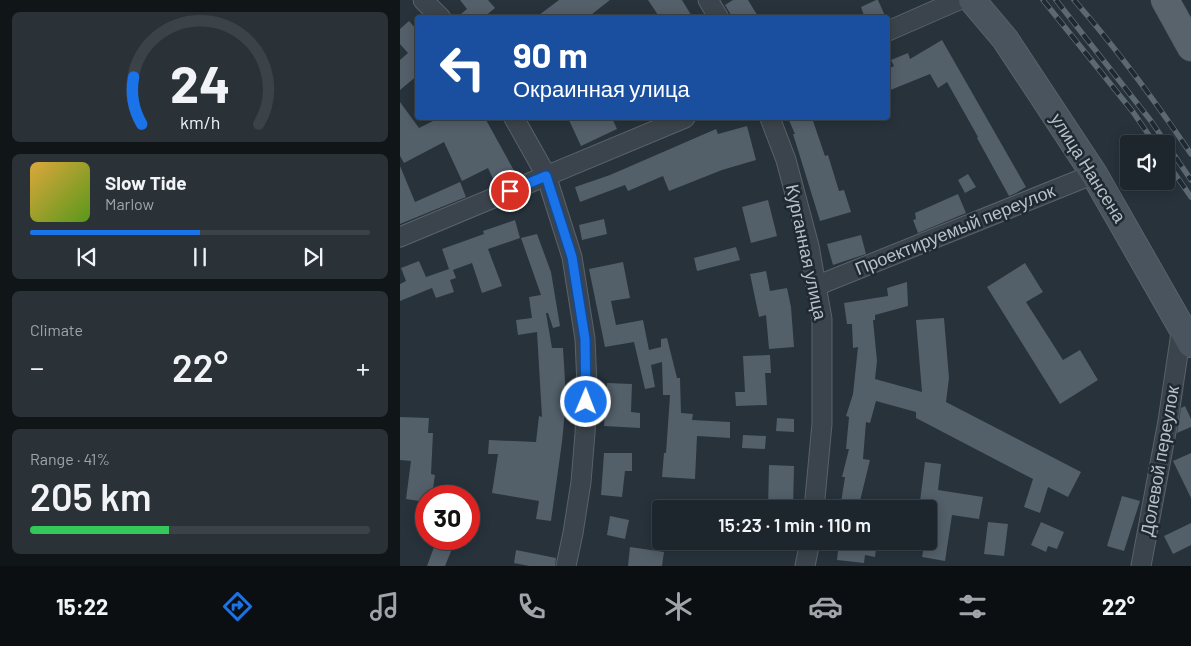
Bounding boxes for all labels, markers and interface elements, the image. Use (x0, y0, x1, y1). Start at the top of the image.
text: 90 m (513, 33, 588, 75)
icon: left (430, 35, 495, 100)
text: 24 (170, 51, 230, 113)
text: Окраинная улица (513, 75, 690, 101)
street label: улица Нансена (1046, 109, 1132, 227)
text: km/h (180, 111, 220, 133)
map controls (1120, 135, 1175, 190)
button: sound (1120, 135, 1175, 190)
pin (489, 170, 531, 212)
text: Slow Tide (105, 171, 187, 194)
icon: arrive (496, 177, 524, 205)
street label: Проектируемый переулок (851, 179, 1058, 279)
street label: Курганная улица (782, 182, 832, 323)
text: Marlow (105, 194, 154, 213)
icon: previous (73, 243, 101, 271)
icon: pause (186, 243, 214, 271)
icon: next (299, 243, 327, 271)
text: Climate (30, 320, 83, 339)
text: 22° (172, 344, 228, 390)
text: − (30, 350, 44, 384)
text: + (356, 350, 370, 384)
position arrow (559, 375, 611, 427)
street label: Долевой переулок (1135, 384, 1183, 538)
text: Range · 41% (30, 449, 110, 468)
text: 205 km (30, 473, 152, 519)
speed limit sign: 30 (415, 485, 480, 550)
text: 15:23 · 1 min · 110 m (718, 513, 871, 536)
icon: directions (220, 589, 255, 624)
icon: music (367, 589, 402, 624)
icon: phone (514, 589, 549, 624)
icon: climate (661, 589, 696, 624)
icon: car (808, 589, 843, 624)
icon: filters (955, 589, 990, 624)
text: 15:22 (56, 593, 108, 619)
text: 22° (1102, 593, 1135, 619)

